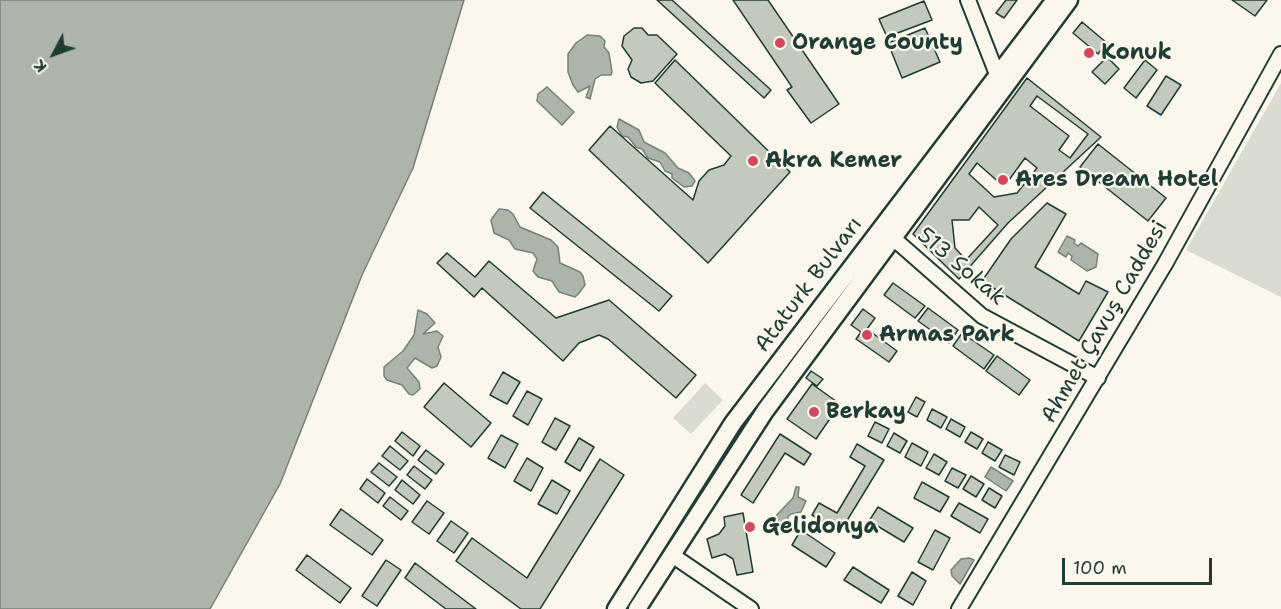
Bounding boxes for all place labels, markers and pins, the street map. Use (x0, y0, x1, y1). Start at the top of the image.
place label: Orange County (792, 30, 963, 56)
marker: Orange County (773, 36, 787, 50)
place label: Konuk (1101, 40, 1172, 66)
marker: Konuk (1082, 46, 1096, 60)
place label: Akra Kemer (765, 148, 902, 174)
marker: Akra Kemer (746, 154, 760, 168)
place label: Ares Dream Hotel (1015, 167, 1218, 193)
marker: Ares Dream Hotel (996, 173, 1010, 187)
place label: Armas Park (879, 322, 1015, 348)
marker: Armas Park (860, 328, 874, 342)
place label: Berkay (826, 399, 906, 425)
marker: Berkay (807, 405, 821, 419)
place label: Gelidonya (762, 514, 878, 540)
marker: Gelidonya (743, 520, 757, 534)

